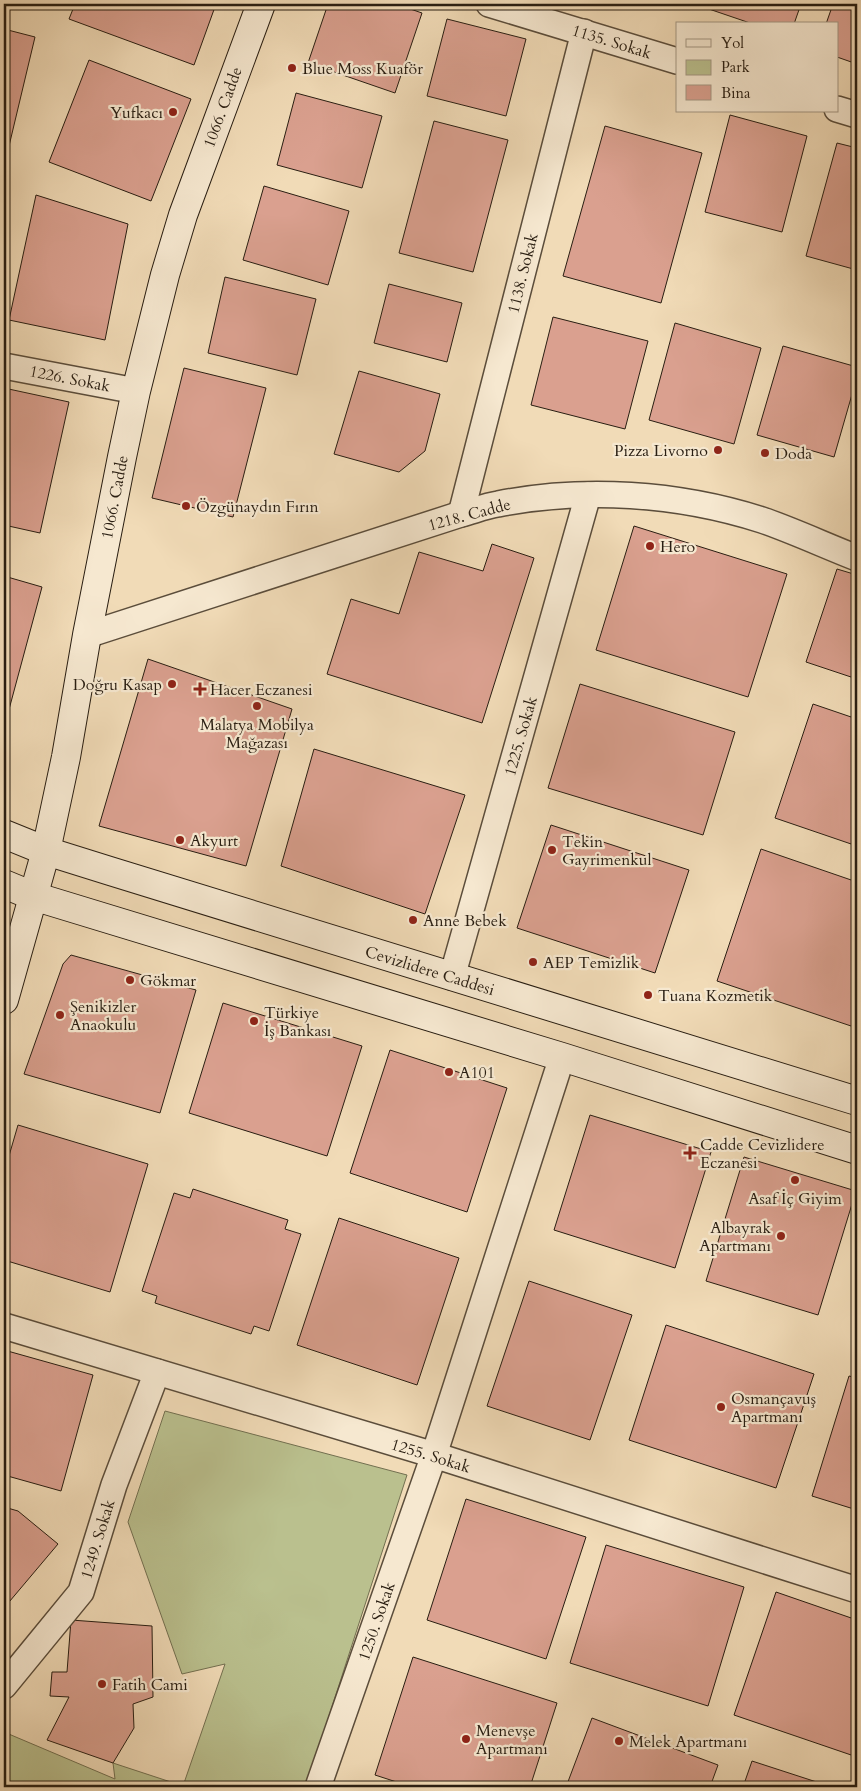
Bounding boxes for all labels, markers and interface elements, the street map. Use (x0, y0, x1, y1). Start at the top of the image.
street label: 1135. Sokak (569, 19, 654, 65)
legend (676, 22, 838, 112)
text: Yol (721, 33, 744, 53)
text: Park (721, 57, 750, 77)
place label: Blue Moss Kuaför (302, 58, 423, 80)
marker: Blue Moss Kuaför (286, 62, 298, 74)
street label: 1066. Cadde (198, 64, 248, 151)
text: Bina (721, 83, 751, 103)
place label: Yufkacı (110, 102, 164, 124)
marker: Yufkacı (167, 106, 179, 118)
street label: 1138. Sokak (502, 230, 544, 316)
street label: 1226. Sokak (28, 360, 113, 398)
place label: Pizza Livorno (614, 440, 708, 462)
place label: Doda (775, 443, 812, 465)
marker: Pizza Livorno (712, 444, 724, 456)
marker: Doda (759, 447, 771, 459)
street label: 1066. Cadde (96, 454, 134, 541)
street label: 1218. Cadde (426, 493, 513, 537)
place label: Özgünaydın Fırın (196, 496, 319, 518)
marker: Özgünaydın Fırın (180, 500, 192, 512)
place label: Hero (660, 536, 695, 558)
marker: Hero (644, 540, 656, 552)
place label: Doğru Kasap (73, 674, 162, 696)
marker: Doğru Kasap (166, 678, 178, 690)
place label: Hacer Eczanesi (210, 679, 313, 701)
marker: Hacer Eczanesi (194, 683, 206, 695)
street label: 1225. Sokak (499, 693, 543, 779)
marker: Malatya Mobilya Mağazası (251, 700, 263, 712)
place label: Malatya Mobilya Mağazası (200, 714, 314, 754)
place label: Akyurt (190, 830, 238, 852)
place label: Tekin Gayrimenkul (562, 831, 652, 871)
marker: Akyurt (174, 834, 186, 846)
marker: Tekin Gayrimenkul (546, 844, 558, 856)
place label: Anne Bebek (423, 910, 507, 932)
marker: Anne Bebek (407, 914, 419, 926)
street label: Cevizlidere Caddesi (362, 941, 498, 1001)
place label: AEP Temizlik (543, 952, 640, 974)
marker: AEP Temizlik (527, 956, 539, 968)
place label: Gökmar (140, 970, 196, 992)
marker: Gökmar (124, 974, 136, 986)
place label: Tuana Kozmetik (658, 985, 773, 1007)
marker: Tuana Kozmetik (642, 989, 654, 1001)
place label: Şenikizler Anaokulu (70, 996, 136, 1036)
place label: Türkiye İş Bankası (264, 1002, 332, 1042)
marker: Şenikizler Anaokulu (54, 1009, 66, 1021)
marker: Türkiye İş Bankası (248, 1015, 260, 1027)
place label: A101 (459, 1062, 495, 1084)
marker: A101 (443, 1066, 455, 1078)
place label: Cadde Cevizlidere Eczanesi (700, 1134, 824, 1174)
marker: Cadde Cevizlidere Eczanesi (684, 1147, 696, 1159)
marker: Asaf İç Giyim (789, 1174, 801, 1186)
place label: Asaf İç Giyim (748, 1188, 842, 1210)
place label: Albayrak Apartmanı (699, 1217, 771, 1257)
marker: Albayrak Apartmanı (775, 1230, 787, 1242)
place label: Osmançavuş Apartmanı (731, 1388, 816, 1428)
marker: Osmançavuş Apartmanı (715, 1401, 727, 1413)
street label: 1255. Sokak (388, 1433, 473, 1479)
street label: 1249. Sokak (75, 1497, 121, 1582)
street label: 1250. Sokak (353, 1579, 401, 1664)
place label: Fatih Cami (112, 1674, 188, 1696)
marker: Fatih Cami (96, 1678, 108, 1690)
place label: Menevşe Apartmanı (476, 1720, 548, 1760)
place label: Melek Apartmanı (629, 1731, 748, 1753)
marker: Menevşe Apartmanı (460, 1733, 472, 1745)
marker: Melek Apartmanı (613, 1735, 625, 1747)

